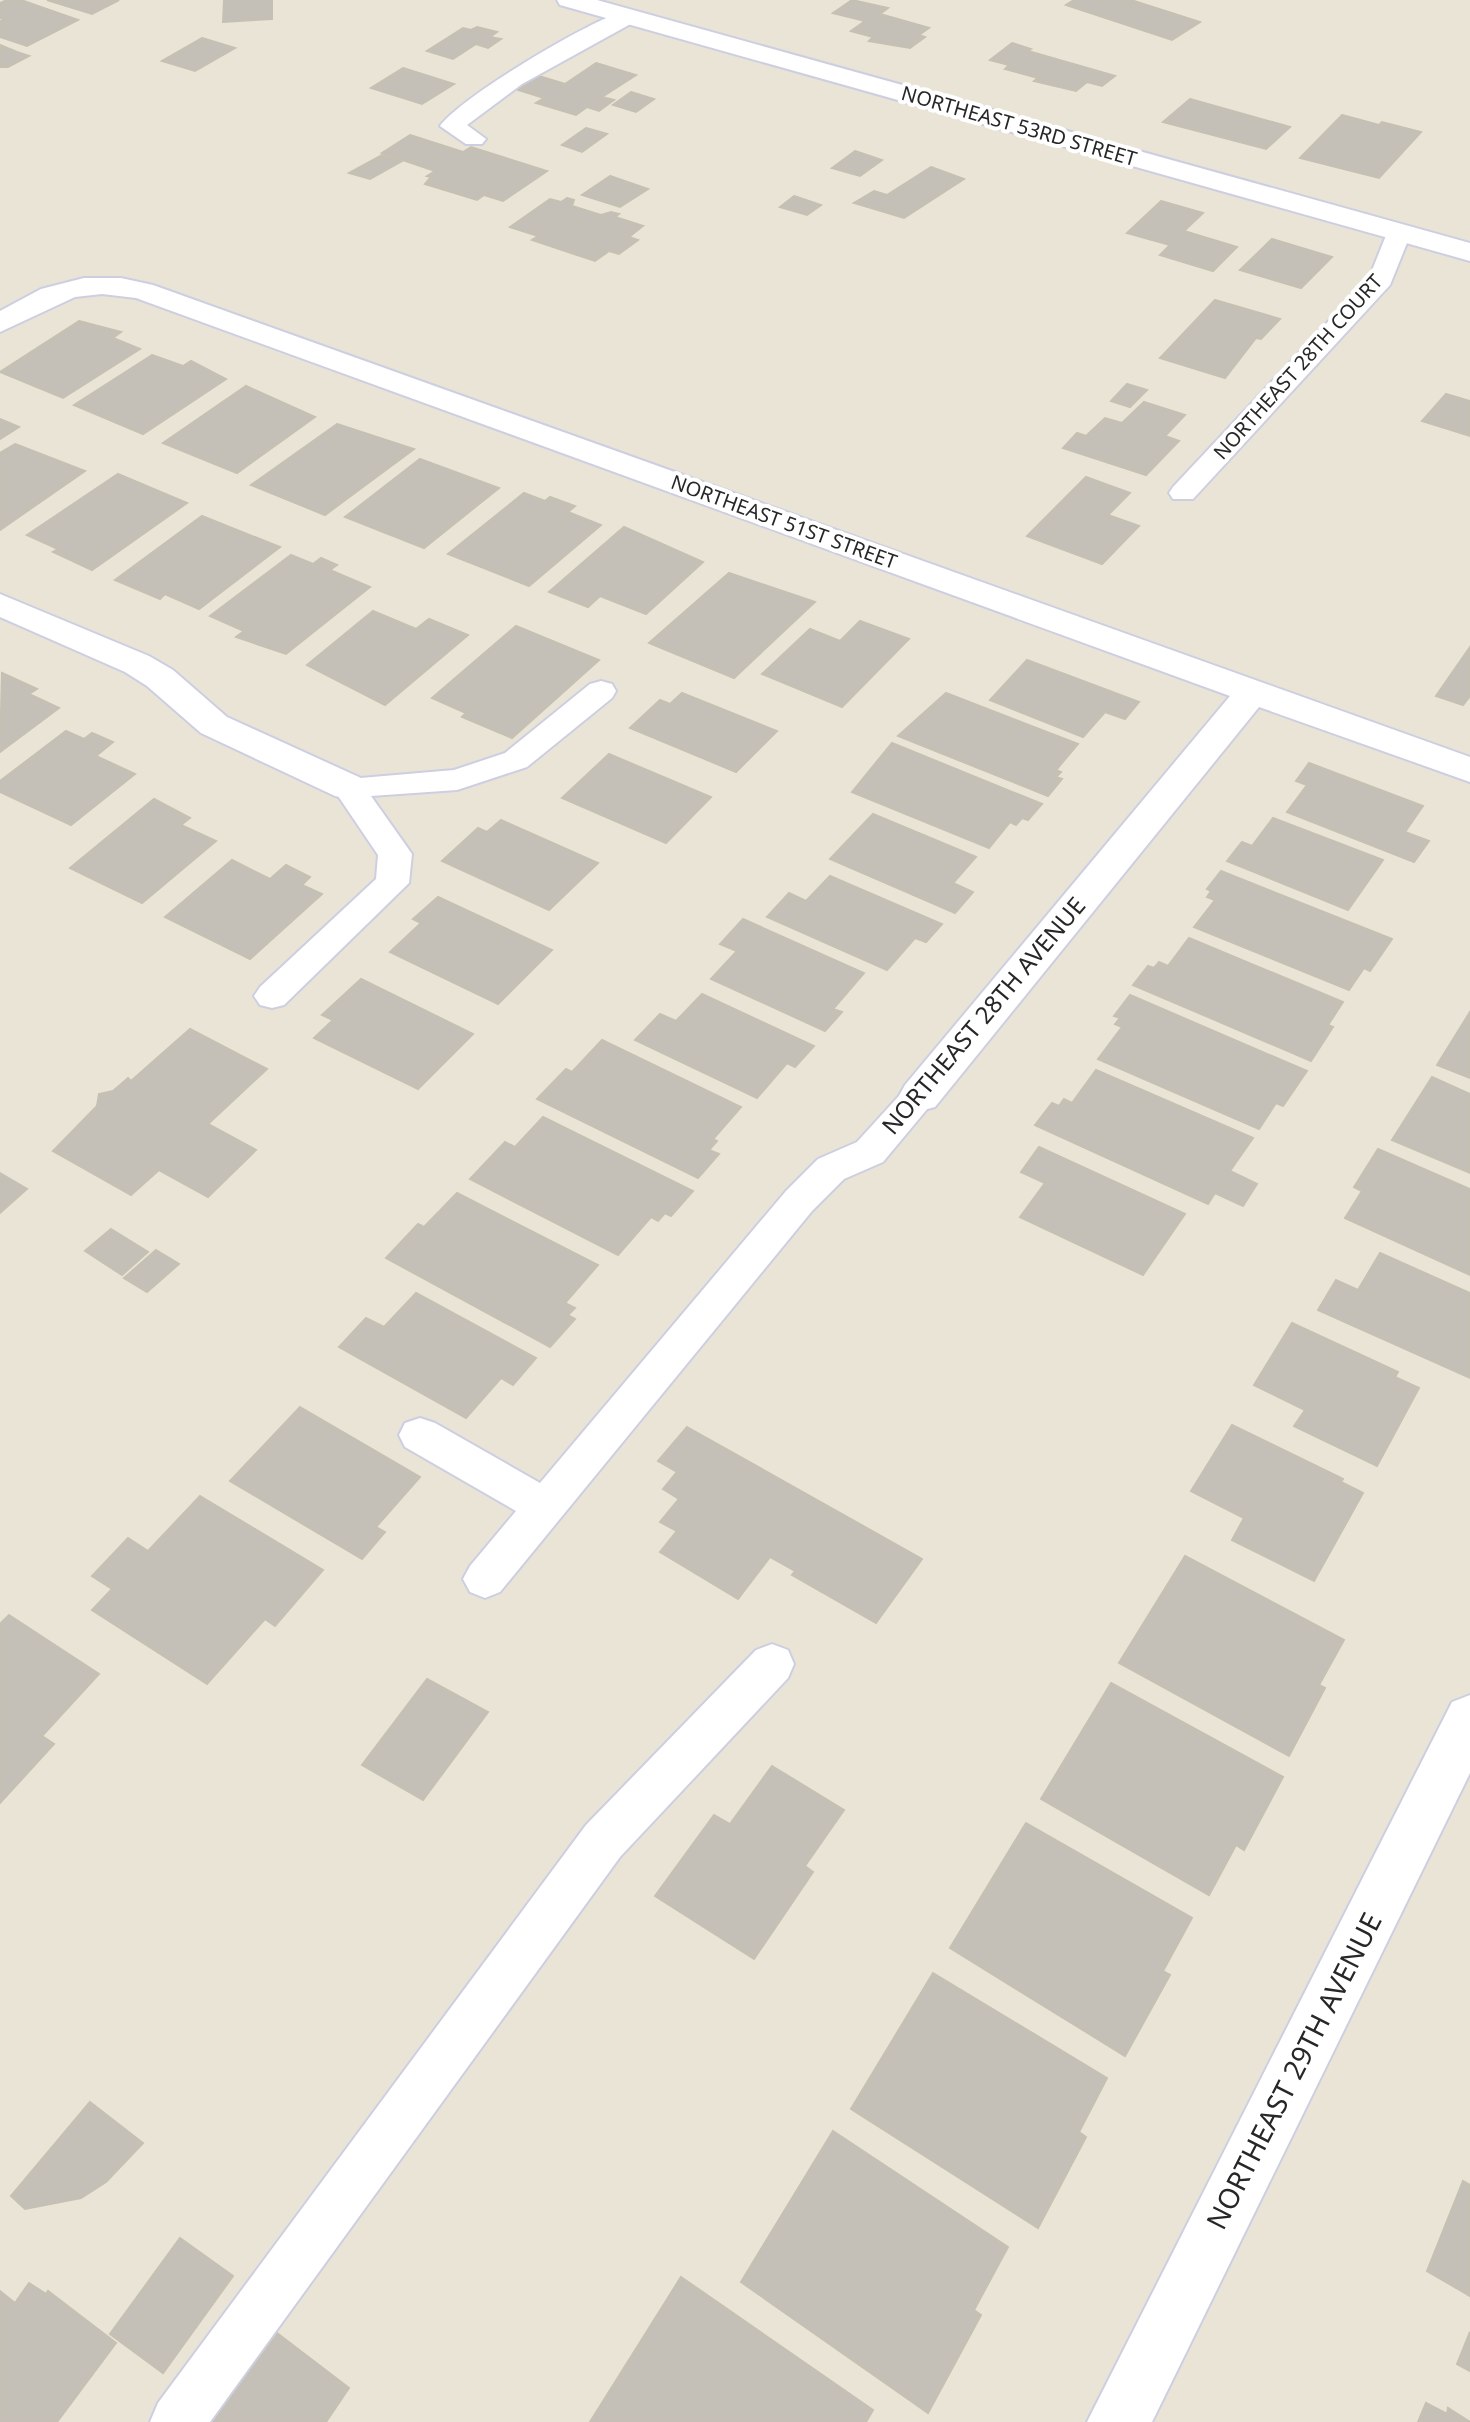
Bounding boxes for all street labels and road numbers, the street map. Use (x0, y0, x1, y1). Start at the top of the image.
street label: NORTHEAST 53RD STREET (898, 79, 1140, 172)
street label: NORTHEAST 28TH COURT (1207, 268, 1388, 465)
street label: NORTHEAST 51ST STREET (668, 468, 901, 575)
street label: NORTHEAST 28TH AVENUE (874, 889, 1092, 1141)
street label: NORTHEAST 29TH AVENUE (1197, 1906, 1390, 2235)

